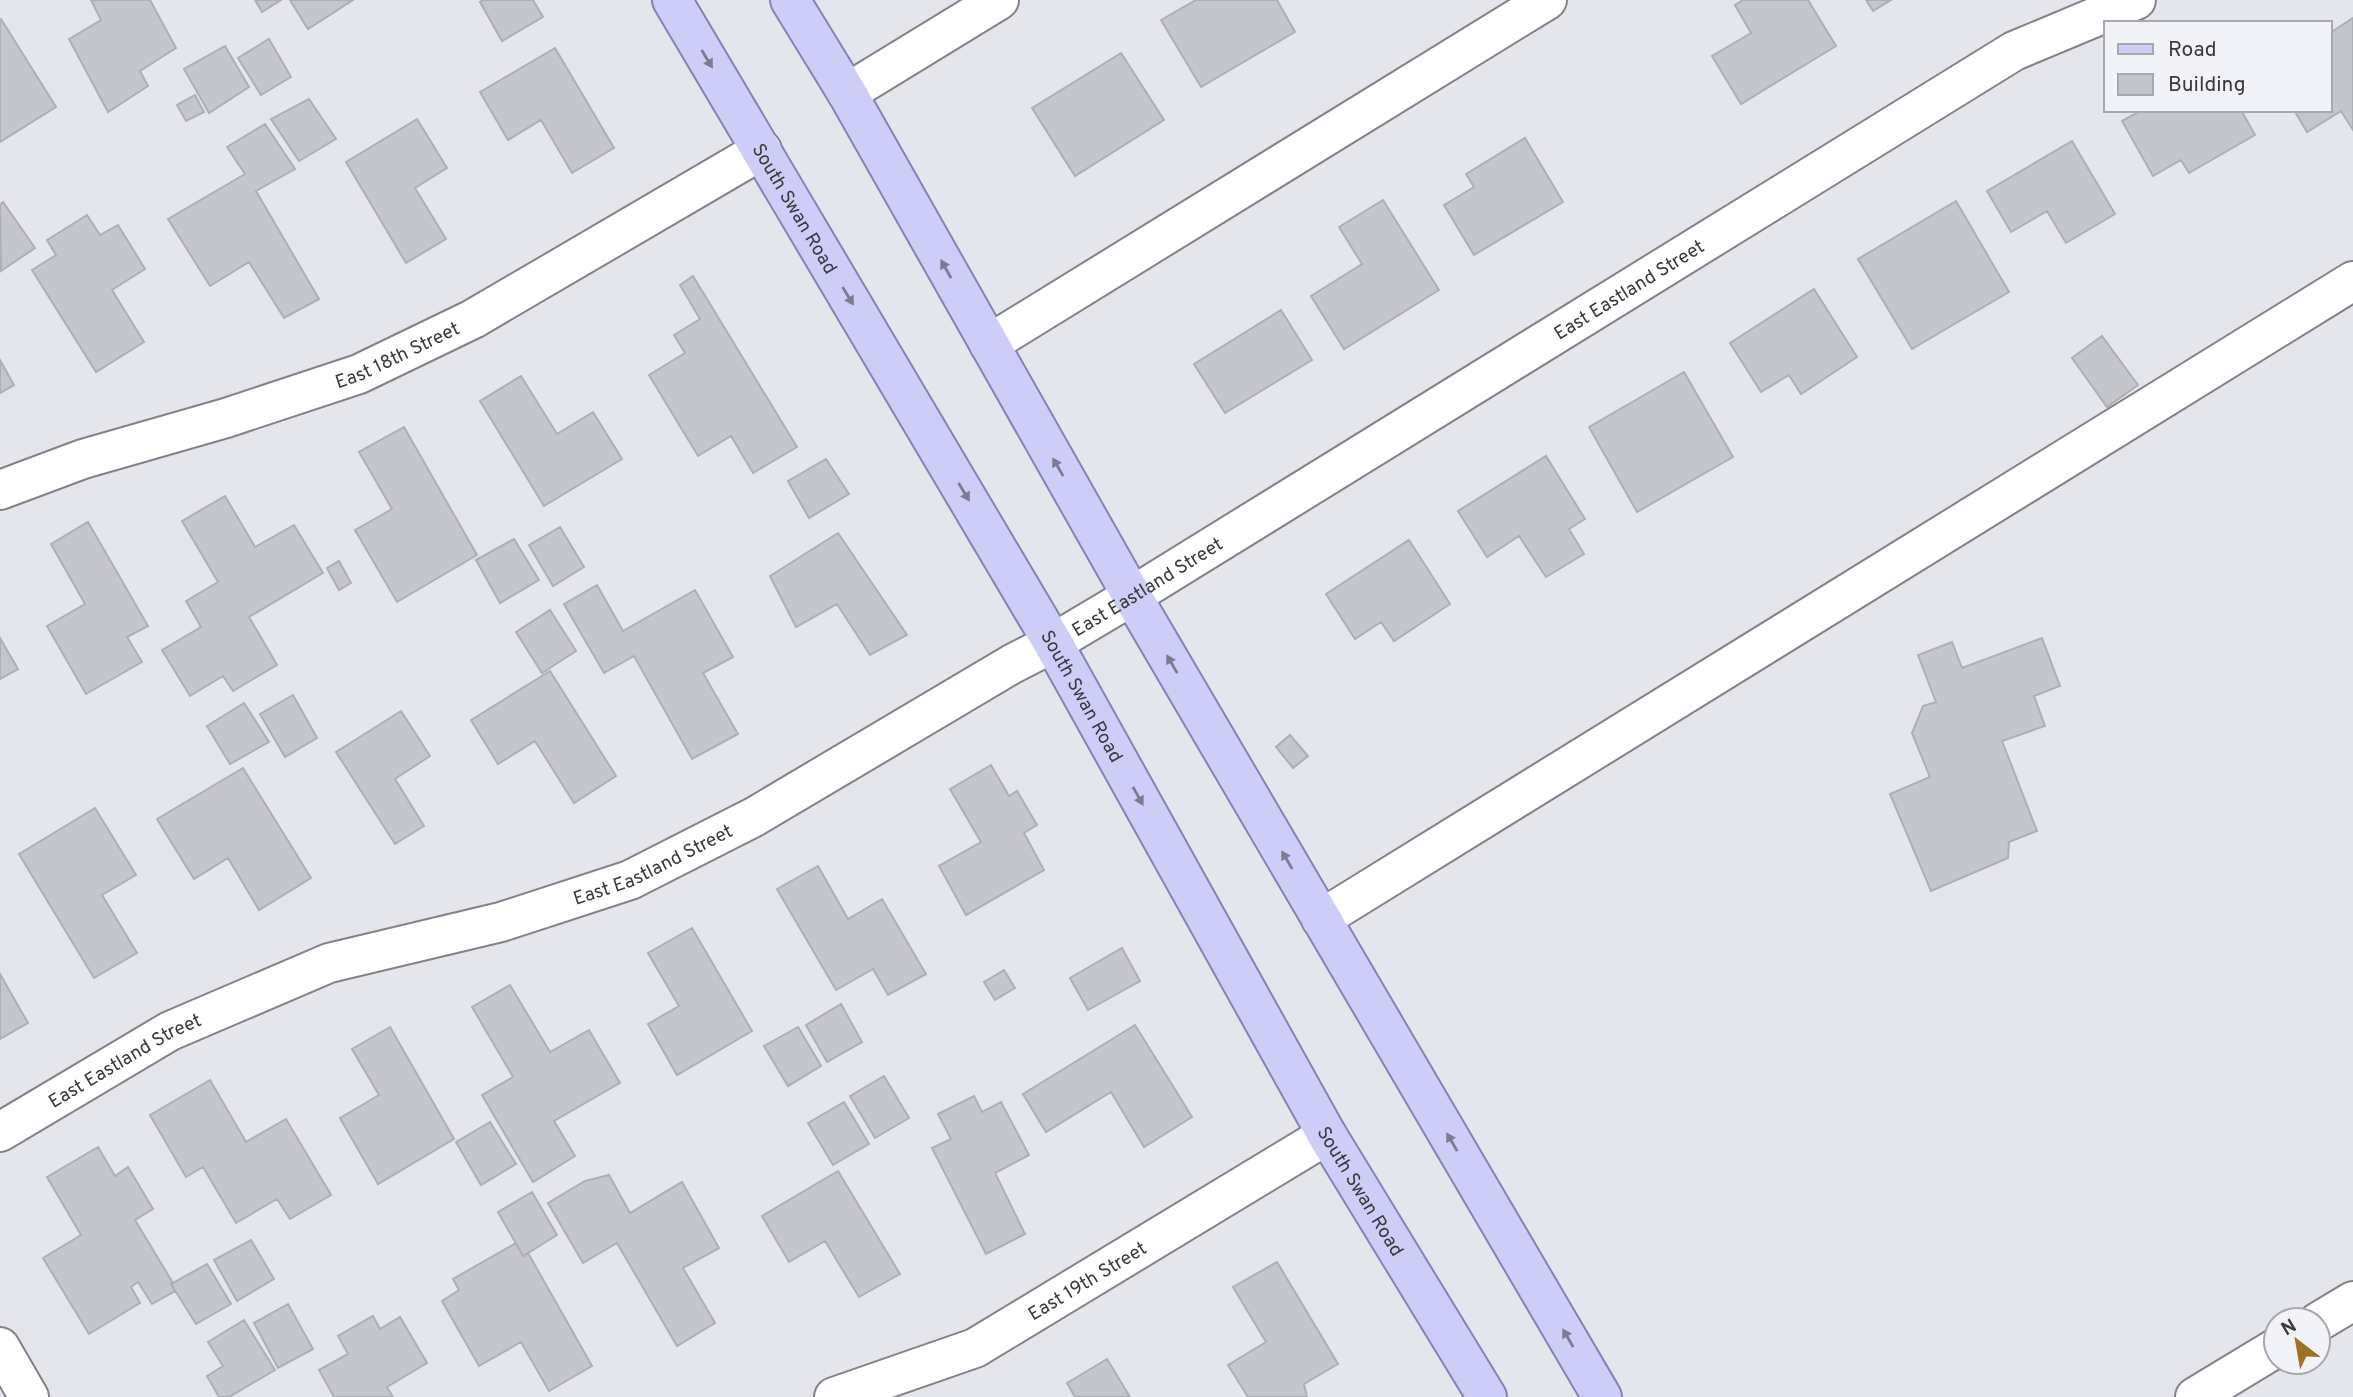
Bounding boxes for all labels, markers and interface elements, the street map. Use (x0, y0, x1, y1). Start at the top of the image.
legend (2104, 21, 2332, 112)
text: Road (2168, 37, 2217, 64)
one-way arrow (700, 49, 713, 68)
text: Building (2168, 72, 2246, 99)
street label: South Swan Road (746, 139, 842, 279)
street label: East Eastland Street (1550, 235, 1709, 346)
one-way arrow (940, 259, 952, 279)
one-way arrow (842, 287, 854, 306)
street label: East 18th Street (332, 317, 464, 395)
one-way arrow (1052, 457, 1064, 477)
one-way arrow (957, 483, 970, 502)
street label: East Eastland Street (1068, 533, 1228, 643)
street label: South Swan Road (1034, 626, 1127, 767)
one-way arrow (1165, 655, 1178, 674)
one-way arrow (1132, 786, 1144, 805)
street label: East Eastland Street (571, 820, 737, 912)
one-way arrow (1281, 851, 1293, 870)
street label: East Eastland Street (45, 1009, 205, 1114)
street label: South Swan Road (1311, 1123, 1408, 1261)
one-way arrow (1447, 1132, 1459, 1152)
street label: East 19th Street (1024, 1237, 1152, 1327)
north arrow (2262, 1306, 2332, 1376)
text: N (2277, 1314, 2301, 1342)
one-way arrow (1561, 1329, 1574, 1348)

